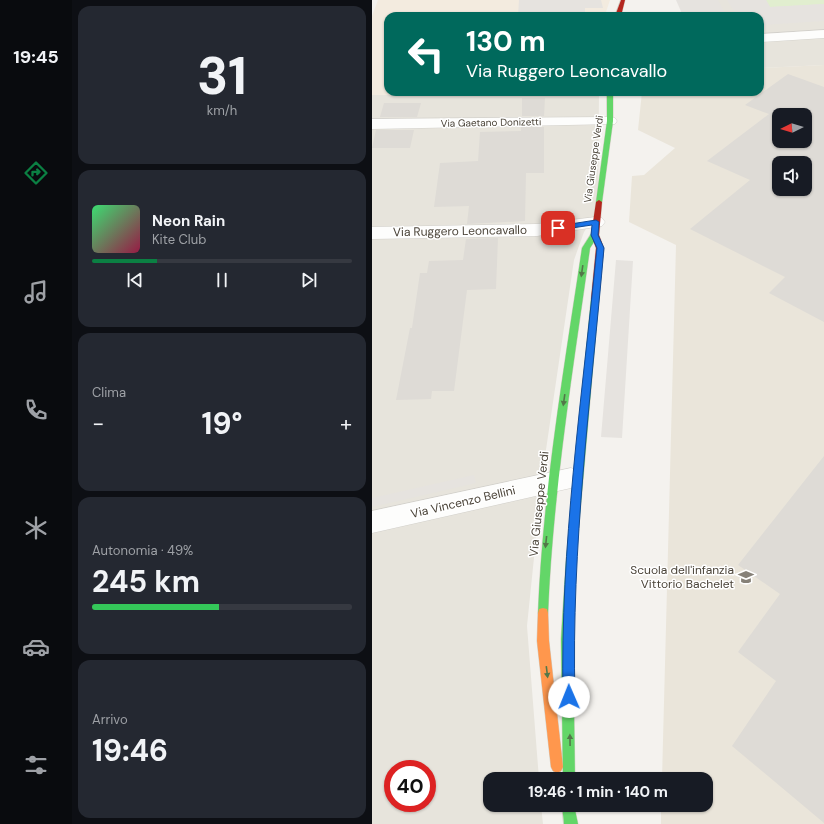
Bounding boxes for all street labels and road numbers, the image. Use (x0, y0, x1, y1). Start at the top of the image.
street label: Via Giuseppe Verdi (581, 114, 606, 204)
street label: Via Gaetano Donizetti (441, 115, 541, 130)
street label: Via Ruggero Leoncavallo (393, 222, 527, 240)
street label: Via Giuseppe Verdi (526, 450, 553, 558)
street label: Via Vincenzo Bellini (409, 482, 517, 522)

